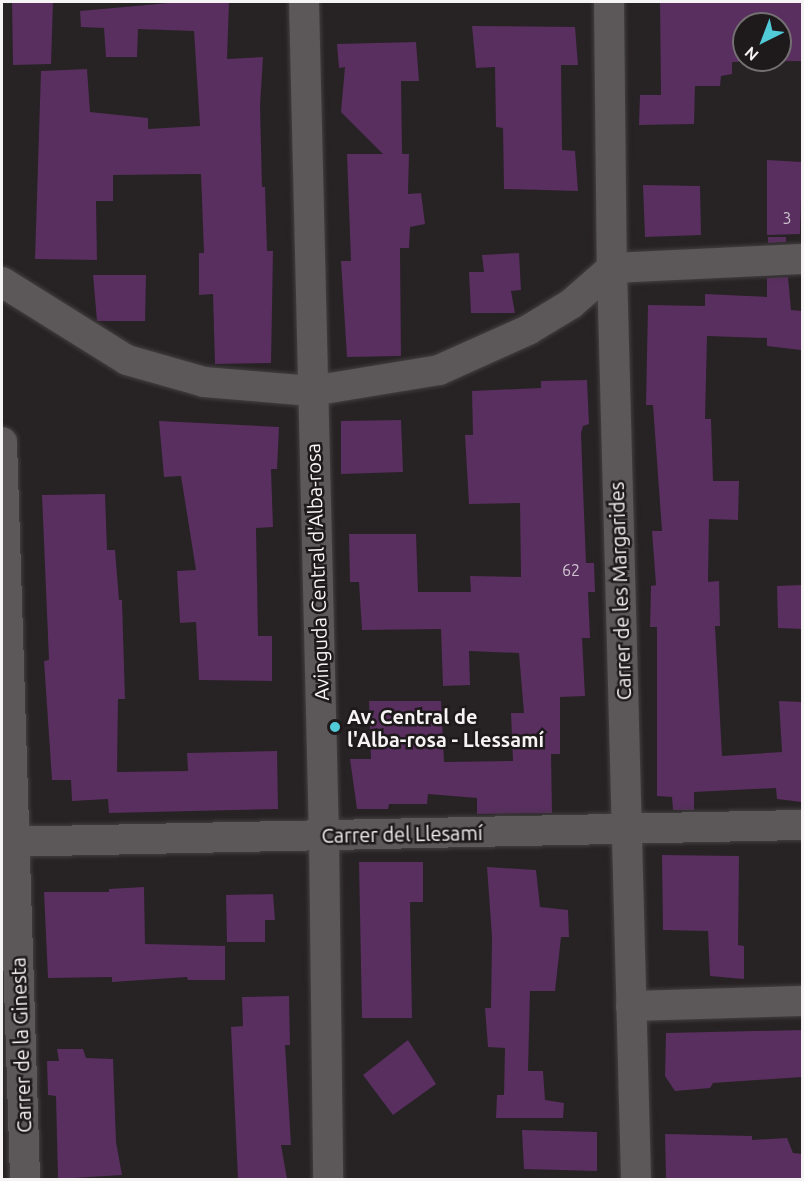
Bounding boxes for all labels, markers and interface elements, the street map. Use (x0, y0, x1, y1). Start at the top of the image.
north arrow (732, 12, 792, 72)
text: N (741, 43, 762, 65)
house number: 3 (782, 208, 792, 228)
street label: Avinguda Central d'Alba-rosa (301, 443, 333, 701)
street label: Carrer de les Margarides (604, 481, 636, 701)
house number: 62 (562, 560, 580, 580)
place label: Av. Central de l'Alba-rosa - Llessamí (347, 704, 544, 751)
marker: Av. Central de l'Alba-rosa - Llessamí (328, 720, 342, 734)
street label: Carrer del Llesamí (321, 821, 483, 847)
street label: Carrer de la Ginesta (6, 957, 36, 1133)

